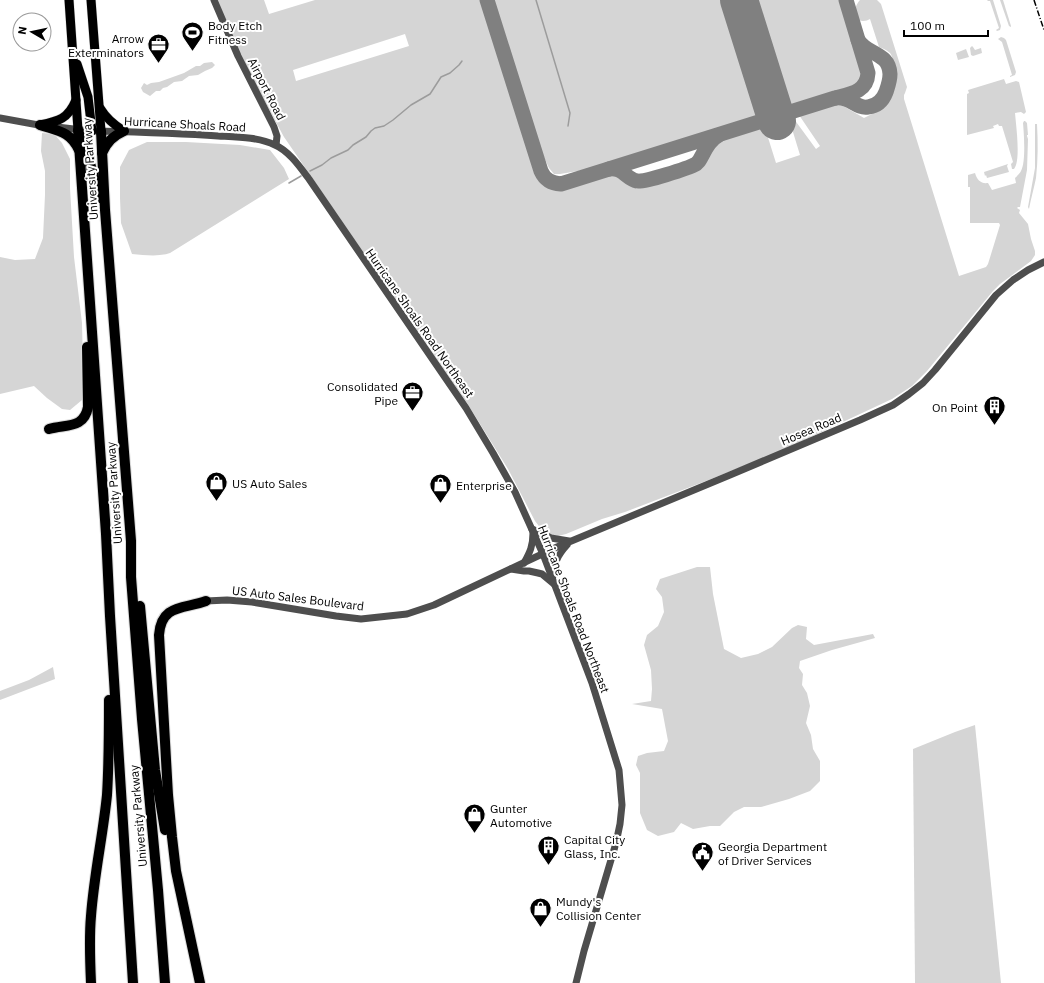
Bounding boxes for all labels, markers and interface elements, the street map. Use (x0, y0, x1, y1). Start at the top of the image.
north arrow (12, 12, 52, 52)
scale bar (904, 12, 988, 38)
place label: Body Etch Fitness (208, 18, 262, 47)
text: 100 m (910, 18, 945, 33)
sports icon: Body Etch Fitness (180, 19, 206, 52)
text: N (15, 25, 30, 35)
place label: Arrow Exterminators (68, 31, 144, 60)
office icon: Arrow Exterminators (146, 32, 172, 65)
street label: Airport Road (245, 55, 289, 123)
street label: Hurricane Shoals Road (124, 113, 246, 135)
street label: University Parkway (79, 117, 101, 221)
street label: Hurricane Shoals Road Northeast (363, 245, 477, 401)
place label: Consolidated Pipe (327, 379, 398, 408)
office icon: Consolidated Pipe (400, 380, 426, 413)
building icon: On Point (981, 394, 1007, 427)
place label: On Point (932, 400, 978, 415)
street label: Hosea Road (778, 410, 844, 448)
street label: University Parkway (103, 441, 125, 545)
shop icon: US Auto Sales (204, 470, 230, 503)
shop icon: Enterprise (428, 472, 454, 505)
place label: US Auto Sales (232, 476, 307, 491)
place label: Enterprise (456, 478, 512, 493)
street label: Hurricane Shoals Road Northeast (535, 523, 613, 695)
street label: US Auto Sales Boulevard (231, 582, 365, 614)
street label: University Parkway (126, 764, 150, 868)
place label: Gunter Automotive (490, 801, 553, 830)
shop icon: Gunter Automotive (462, 802, 488, 835)
place label: Capital City Glass, Inc. (564, 832, 625, 861)
building icon: Capital City Glass, Inc. (536, 833, 562, 866)
place label: Georgia Department of Driver Services (718, 839, 827, 868)
public building icon: Georgia Department of Driver Services (689, 840, 715, 873)
place label: Mundy's Collision Center (556, 894, 641, 923)
shop icon: Mundy's Collision Center (528, 895, 554, 928)

